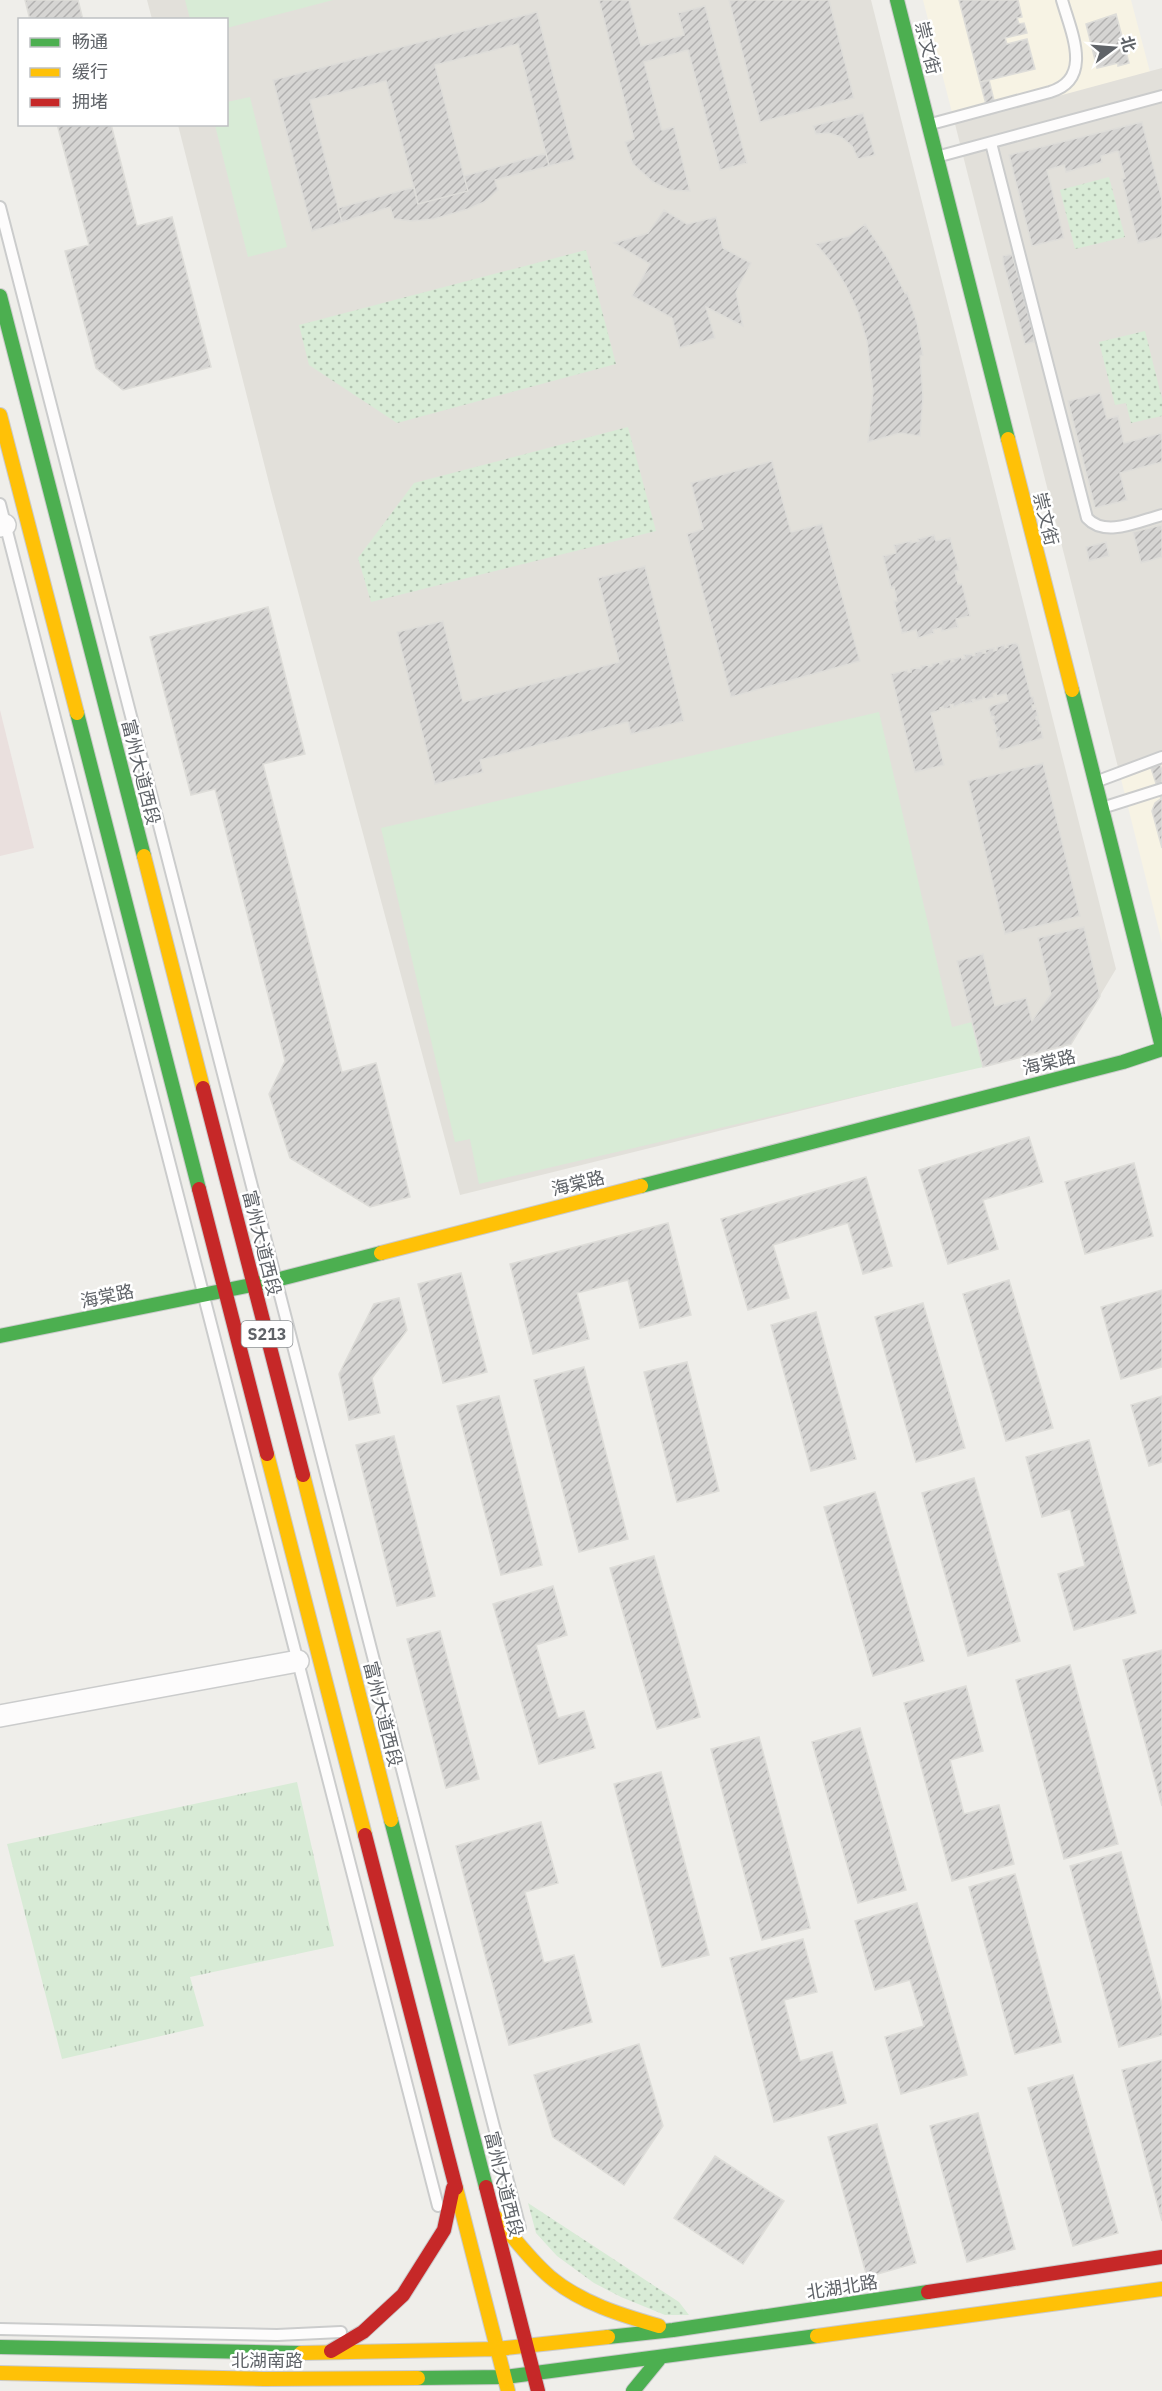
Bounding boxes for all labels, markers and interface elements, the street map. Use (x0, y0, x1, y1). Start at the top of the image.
legend (18, 18, 228, 126)
north arrow (1084, 18, 1144, 78)
street label: 崇文街 (910, 19, 946, 77)
text: 畅通 (72, 30, 108, 53)
text: 北 (1117, 33, 1140, 54)
text: 缓行 (72, 60, 108, 83)
text: 拥堵 (72, 90, 108, 113)
street label: 崇文街 (1028, 490, 1064, 548)
street label: 富州大道西段 (117, 717, 165, 827)
street label: 海棠路 (1020, 1044, 1078, 1080)
street label: 海棠路 (549, 1165, 607, 1201)
street label: 富州大道西段 (238, 1188, 286, 1298)
street label: 海棠路 (78, 1279, 136, 1313)
road number: S213 (242, 1321, 292, 1347)
street label: 富州大道西段 (359, 1659, 407, 1769)
street label: 富州大道西段 (480, 2129, 528, 2239)
street label: 北湖北路 (805, 2270, 879, 2304)
street label: 北湖南路 (231, 2349, 303, 2372)

